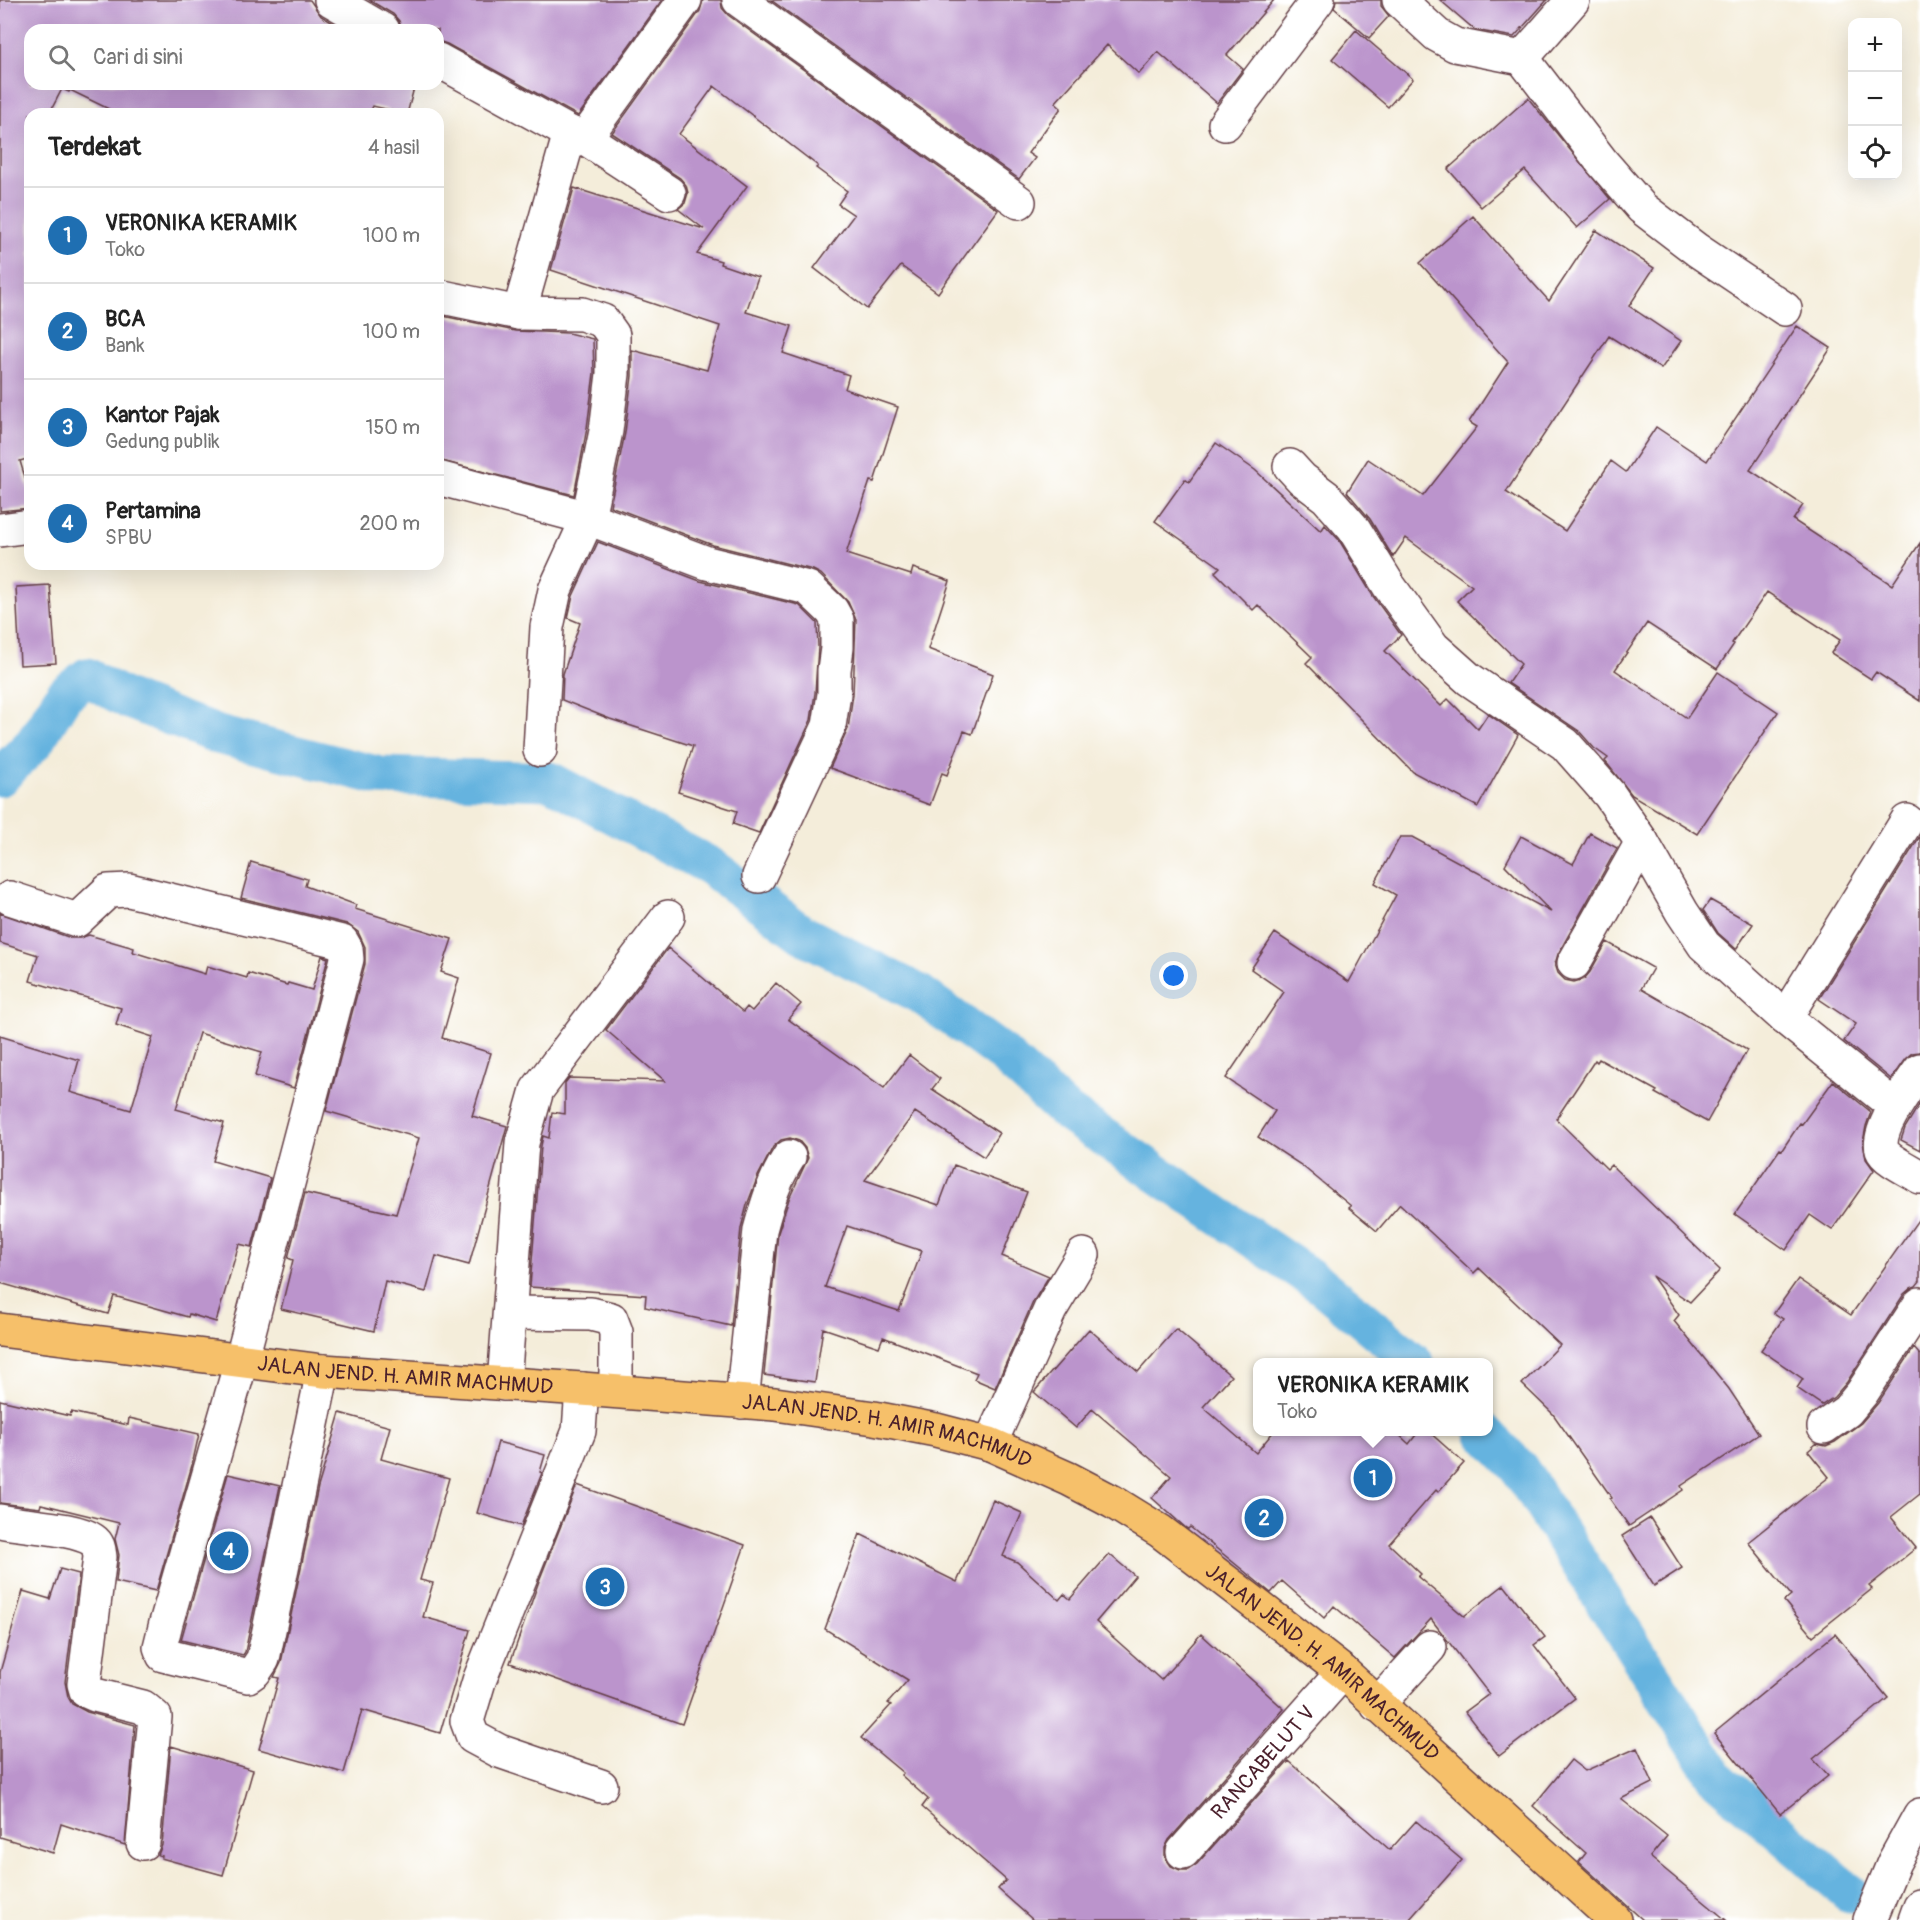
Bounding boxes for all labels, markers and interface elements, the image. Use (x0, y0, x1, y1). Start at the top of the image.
map controls (1848, 18, 1902, 180)
button: + (1848, 18, 1902, 72)
search box (24, 24, 444, 90)
icon: search (45, 41, 78, 74)
text: Cari di sini (93, 43, 183, 71)
button: − (1848, 72, 1902, 126)
button: locate (1848, 126, 1902, 180)
text: Terdekat (48, 131, 141, 163)
text: 4 hasil (368, 135, 420, 160)
text: VERONIKA KERAMIK (105, 209, 297, 237)
text: 1 (64, 223, 71, 248)
text: 100 m (363, 223, 420, 248)
text: Toko (105, 237, 145, 262)
text: BCA (105, 305, 145, 333)
text: 2 (62, 319, 73, 344)
text: 100 m (363, 319, 420, 344)
text: Bank (105, 333, 145, 358)
text: Kantor Pajak (105, 401, 219, 429)
text: 3 (62, 415, 73, 440)
text: 150 m (366, 415, 420, 440)
text: Gedung publik (105, 429, 220, 454)
text: Pertamina (105, 497, 201, 525)
text: 4 (62, 511, 73, 536)
text: 200 m (359, 511, 420, 536)
text: SPBU (105, 525, 152, 550)
your location (1159, 961, 1188, 990)
street label: JALAN JEND. H. AMIR MACHMUD (256, 1349, 554, 1400)
popup (1253, 1358, 1493, 1436)
text: VERONIKA KERAMIK (1277, 1371, 1469, 1399)
street label: JALAN JEND. H. AMIR MACHMUD (741, 1388, 1036, 1474)
text: Toko (1277, 1399, 1317, 1424)
pin: 1 (1354, 1456, 1392, 1500)
pin: 2 (1244, 1496, 1284, 1540)
pin: 4 (210, 1528, 248, 1574)
street label: JALAN JEND. H. AMIR MACHMUD (1200, 1557, 1445, 1767)
pin: 3 (586, 1564, 624, 1610)
street label: RANCABELUT V (1205, 1700, 1320, 1825)

